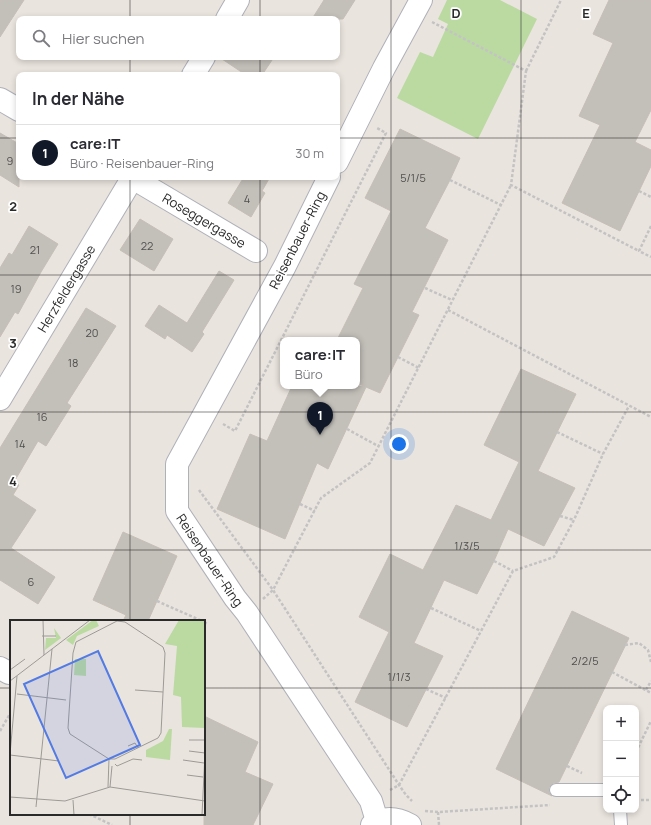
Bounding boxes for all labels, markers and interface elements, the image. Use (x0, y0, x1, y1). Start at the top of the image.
text: D (451, 4, 461, 22)
text: E (582, 4, 590, 22)
search box (16, 16, 340, 60)
icon: search (30, 27, 52, 49)
text: Hier suchen (62, 28, 144, 49)
text: In der Nähe (32, 87, 125, 110)
text: care:IT (70, 133, 120, 154)
text: 1 (42, 144, 48, 162)
text: 30 m (295, 144, 324, 162)
house number: 9 (7, 153, 14, 168)
text: Büro · Reisenbauer-Ring (70, 154, 214, 172)
house number: 5/1/5 (400, 170, 426, 185)
street label: Reisenbauer-Ring (265, 188, 329, 292)
street label: Roseggergasse (159, 189, 249, 252)
house number: 4 (244, 191, 250, 206)
text: 2 (9, 197, 17, 215)
house number: 22 (141, 238, 153, 253)
street label: Herzfeldergasse (33, 241, 100, 335)
house number: 21 (30, 242, 40, 257)
house number: 19 (10, 281, 22, 296)
house number: 20 (86, 325, 98, 340)
text: 3 (9, 334, 17, 352)
popup (280, 337, 360, 389)
text: care:IT (295, 344, 345, 365)
house number: 18 (68, 355, 78, 370)
text: Büro (295, 365, 323, 383)
pin: 1 (307, 402, 333, 435)
house number: 16 (36, 409, 48, 424)
your location (389, 434, 409, 454)
house number: 14 (15, 436, 25, 451)
text: 4 (9, 472, 17, 490)
street label: Reisenbauer-Ring (172, 510, 247, 610)
house number: 1/3/5 (454, 538, 480, 553)
house number: 6 (28, 574, 35, 589)
inset map (10, 620, 205, 815)
house number: 2/2/5 (571, 653, 599, 668)
house number: 1/1/3 (387, 669, 411, 684)
map controls (603, 705, 639, 813)
button: + (603, 705, 639, 741)
button: − (603, 741, 639, 777)
button: locate (603, 777, 639, 813)

